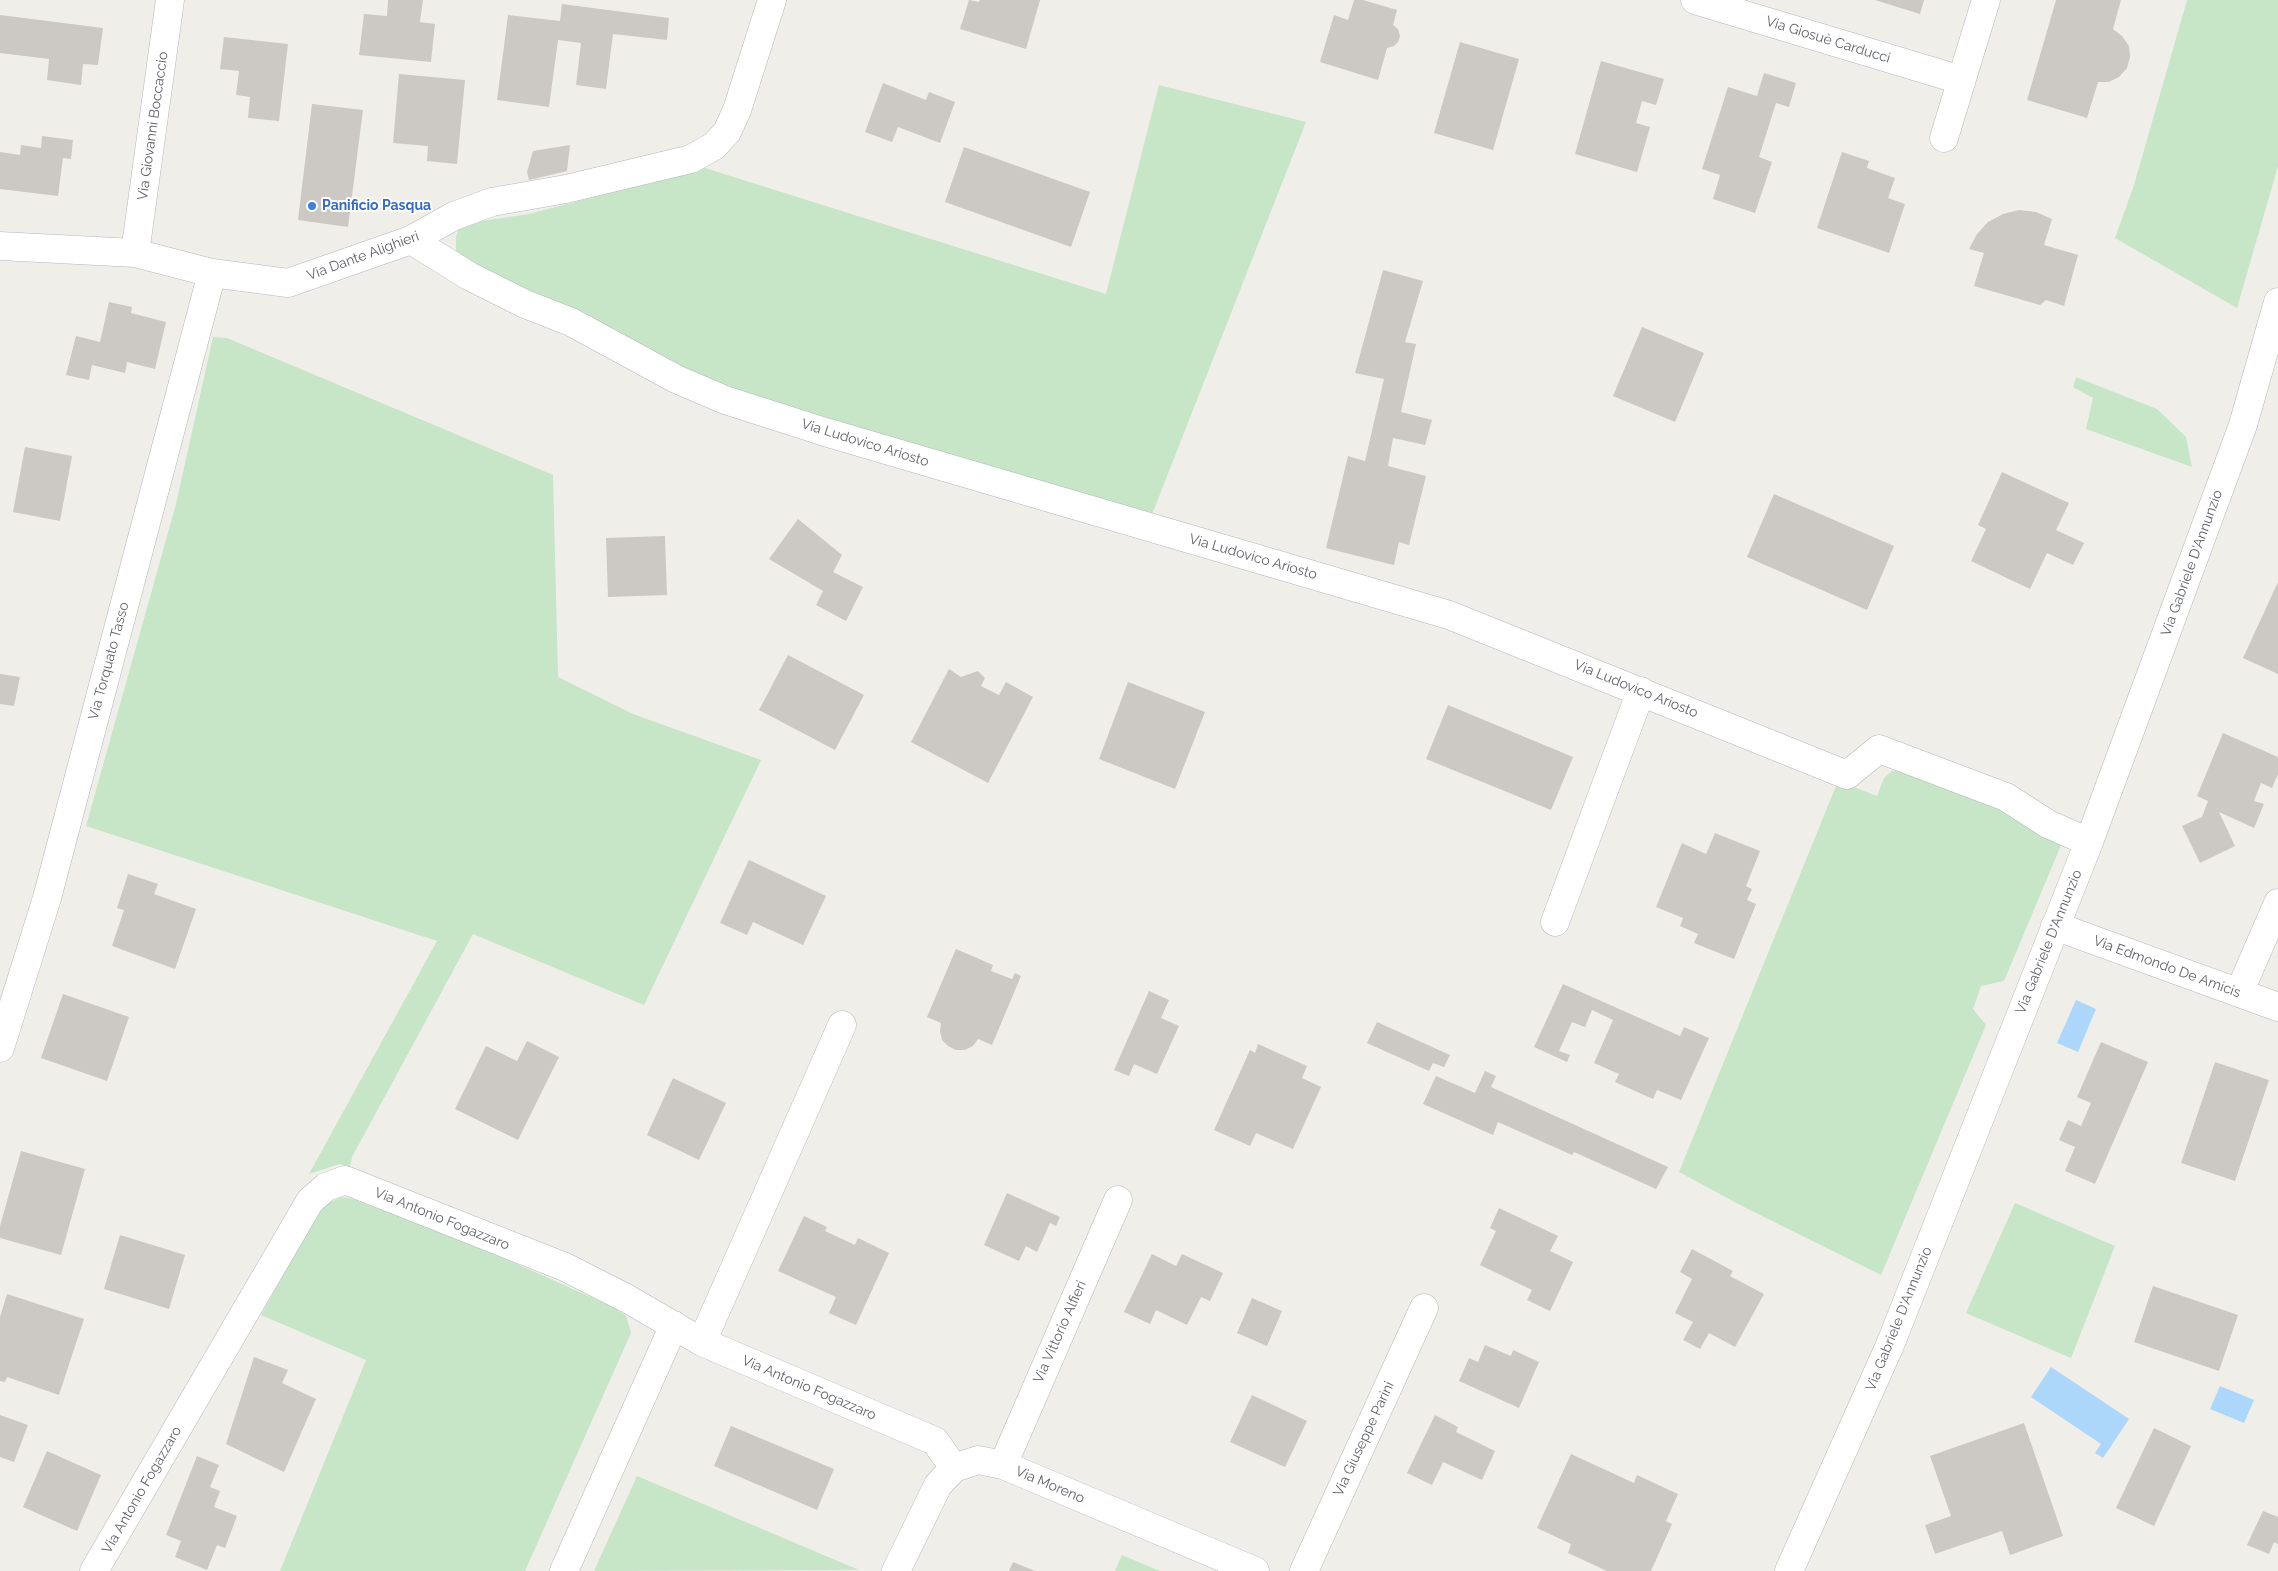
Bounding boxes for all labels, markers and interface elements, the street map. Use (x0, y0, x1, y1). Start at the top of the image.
street label: Via Giosuè Carducci (1764, 13, 1892, 67)
street label: Via Giovanni Boccaccio (134, 51, 172, 201)
place label: Panificio Pasqua (322, 198, 431, 214)
marker: Panificio Pasqua (306, 200, 318, 212)
street label: Via Dante Alighieri (305, 228, 421, 284)
street label: Via Ludovico Ariosto (799, 416, 931, 470)
street label: Via Gabriele D'Annunzio (2158, 488, 2226, 638)
street label: Via Ludovico Ariosto (1187, 531, 1319, 583)
street label: Via Torquato Tasso (85, 600, 133, 722)
street label: Via Ludovico Ariosto (1571, 656, 1701, 722)
street label: Via Gabriele D'Annunzio (2012, 867, 2086, 1017)
street label: Via Edmondo De Amicis (2091, 933, 2243, 1001)
street label: Via Antonio Fogazzaro (372, 1184, 512, 1254)
street label: Via Gabriele D'Annunzio (1862, 1244, 1936, 1394)
street label: Via Vittorio Alfieri (1030, 1278, 1090, 1386)
street label: Via Antonio Fogazzaro (739, 1352, 879, 1424)
street label: Via Giuseppe Parini (1330, 1379, 1398, 1499)
street label: Via Antonio Fogazzaro (99, 1423, 185, 1557)
street label: Via Moreno (1013, 1463, 1087, 1507)

